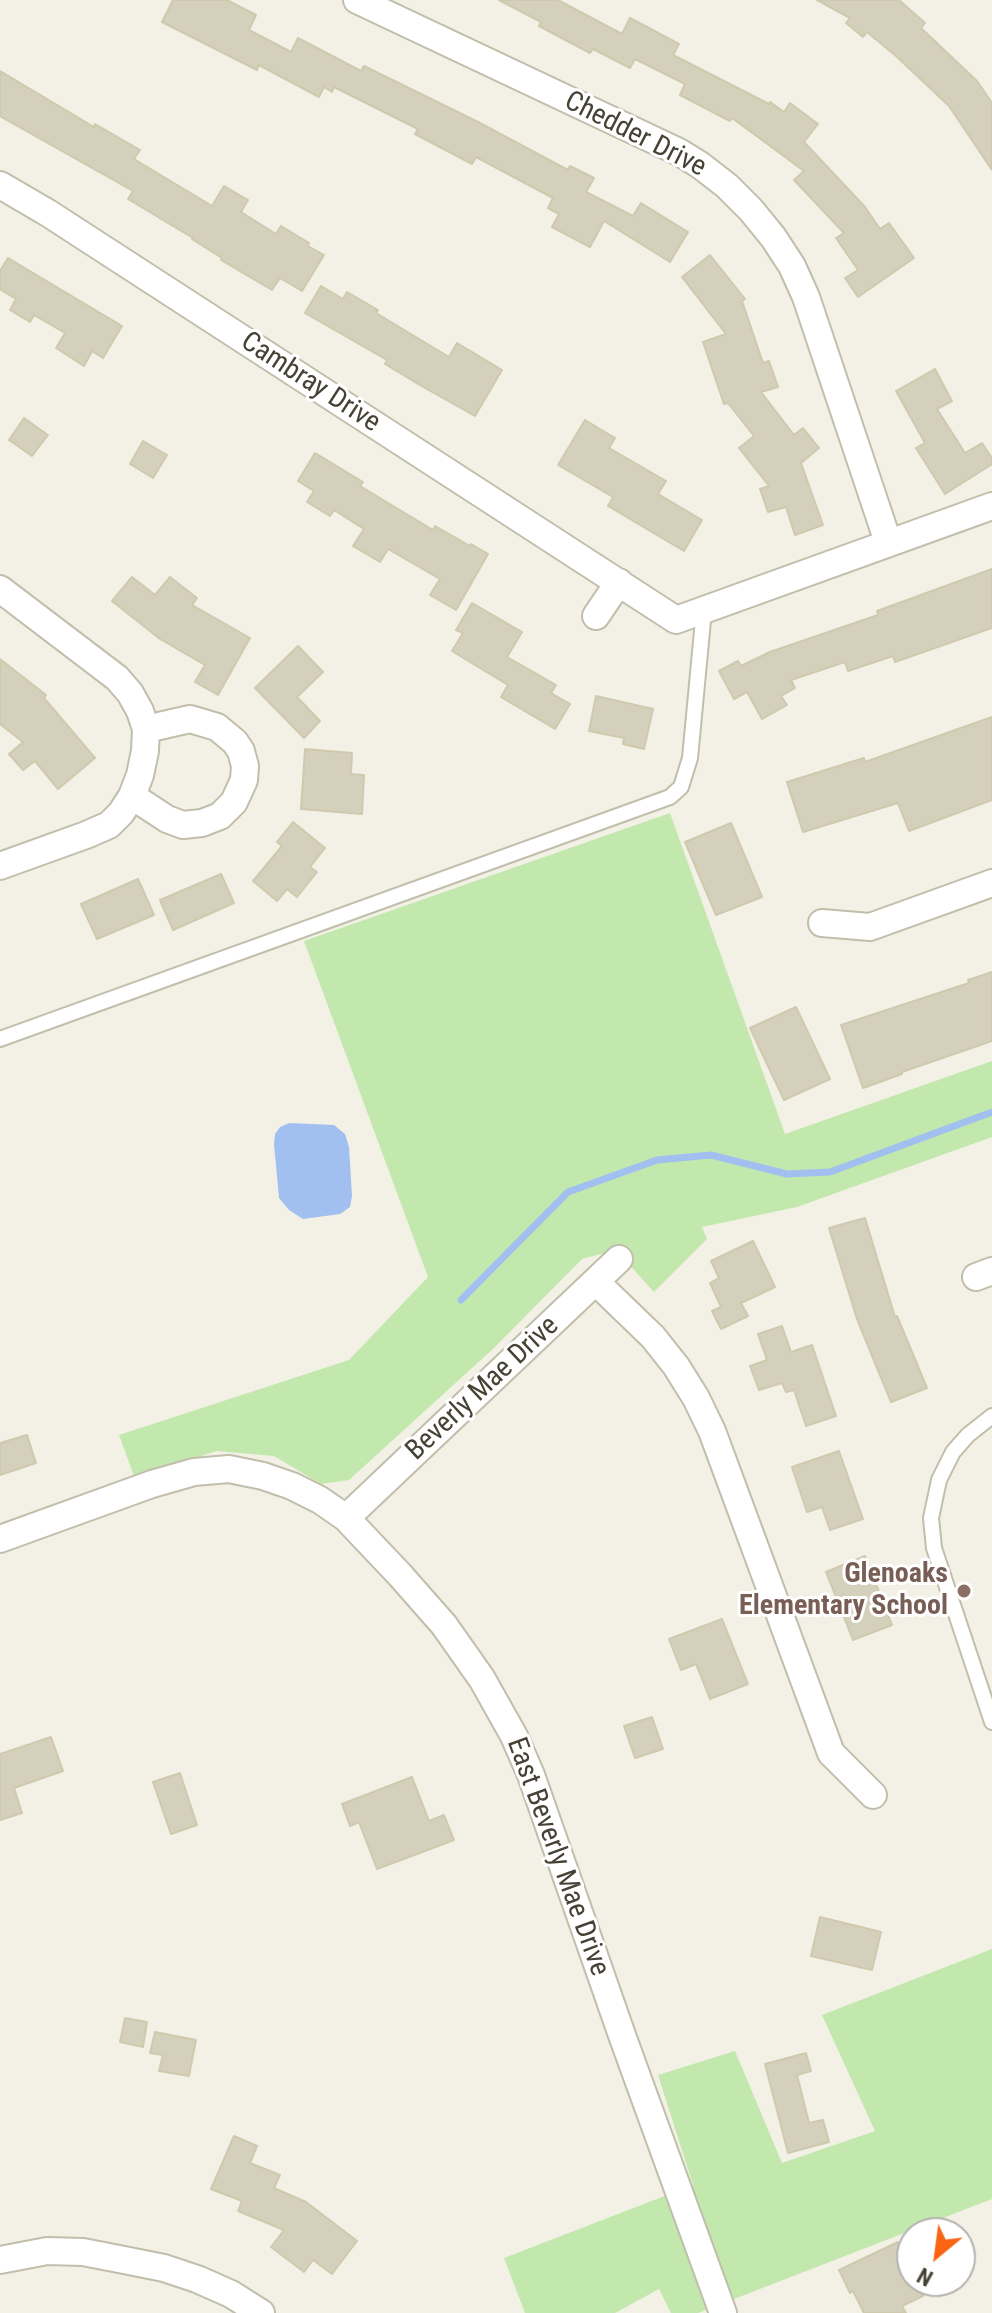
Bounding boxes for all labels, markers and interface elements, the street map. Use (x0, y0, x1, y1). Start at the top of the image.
street label: Chedder Drive (559, 85, 711, 185)
street label: Cambray Drive (234, 326, 386, 440)
street label: Beverly Mae Drive (400, 1310, 566, 1468)
place label: Glenoaks Elementary School (739, 1558, 948, 1624)
marker: Glenoaks Elementary School (955, 1582, 973, 1600)
street label: East Beverly Mae Drive (498, 1733, 616, 1981)
north arrow (896, 2217, 976, 2297)
text: N (913, 2262, 937, 2291)

